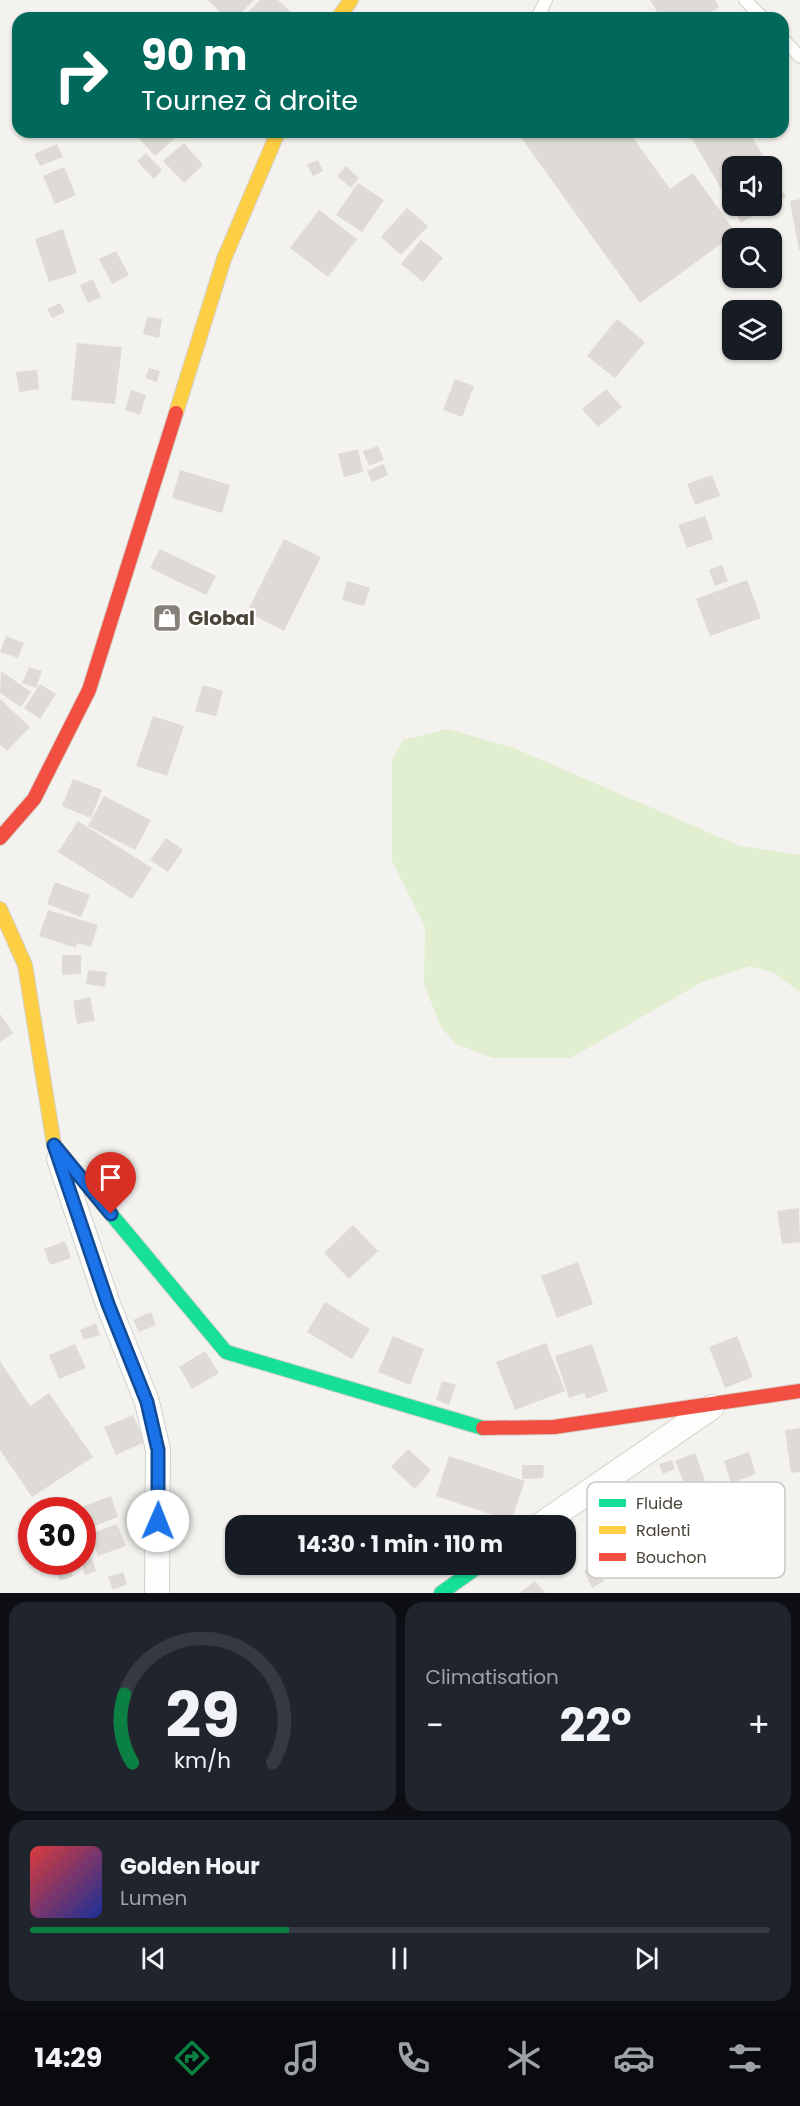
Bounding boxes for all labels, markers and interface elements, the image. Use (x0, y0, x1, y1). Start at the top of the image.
text: 90 m (141, 26, 248, 85)
icon: right (42, 36, 120, 114)
text: Tournez à droite (141, 82, 358, 119)
map controls (722, 156, 782, 360)
button: sound (722, 156, 782, 216)
button: search (722, 228, 782, 288)
button: layers (722, 300, 782, 360)
shop icon: Global (151, 602, 183, 634)
place label: Global (188, 604, 255, 632)
pin (85, 1152, 136, 1214)
icon: arrive (94, 1161, 127, 1194)
legend (587, 1482, 785, 1578)
position arrow (126, 1489, 190, 1553)
text: Fluide (636, 1492, 683, 1515)
speed limit sign: 30 (18, 1497, 96, 1575)
text: Ralenti (636, 1519, 690, 1542)
text: 14:30 · 1 min · 110 m (298, 1529, 503, 1560)
text: Bouchon (636, 1546, 707, 1569)
text: Climatisation (426, 1663, 559, 1691)
text: 29 (165, 1671, 239, 1759)
text: 22° (559, 1694, 632, 1757)
text: − (426, 1702, 444, 1749)
text: + (747, 1702, 770, 1749)
text: km/h (174, 1746, 231, 1777)
text: Golden Hour (120, 1851, 260, 1882)
text: Lumen (120, 1884, 187, 1912)
icon: previous (137, 1942, 170, 1975)
icon: pause (383, 1942, 416, 1975)
icon: next (630, 1942, 663, 1975)
icon: directions (171, 2037, 213, 2079)
icon: music (281, 2037, 323, 2079)
icon: phone (392, 2037, 434, 2079)
icon: climate (503, 2037, 545, 2079)
icon: car (613, 2037, 655, 2079)
icon: filters (724, 2037, 766, 2079)
text: 14:29 (34, 2039, 102, 2076)

